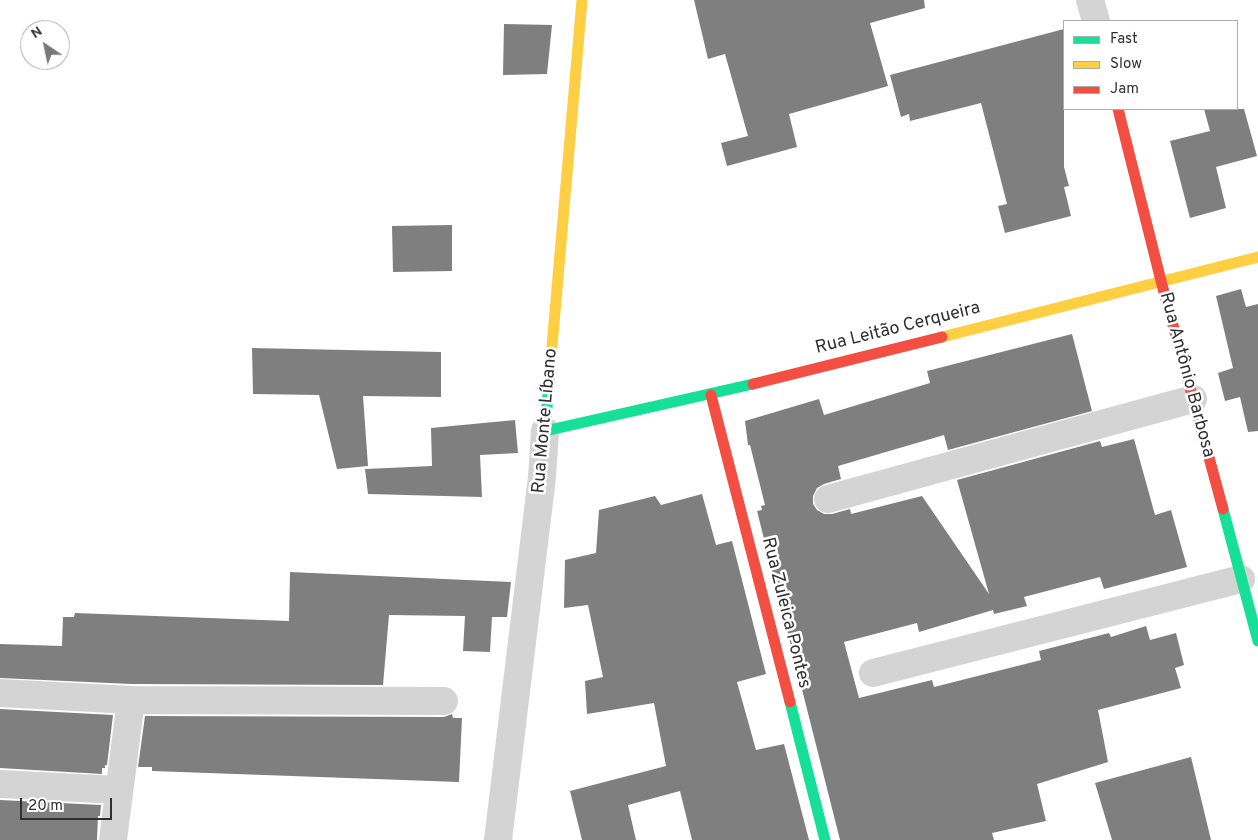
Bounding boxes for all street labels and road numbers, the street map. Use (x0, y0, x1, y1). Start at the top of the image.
street label: Rua Antônio Barbosa (1154, 290, 1218, 460)
street label: Rua Leitão Cerqueira (813, 298, 983, 360)
street label: Rua Monte Líbano (529, 347, 563, 495)
street label: Rua Zuleica Pontes (756, 535, 814, 691)

